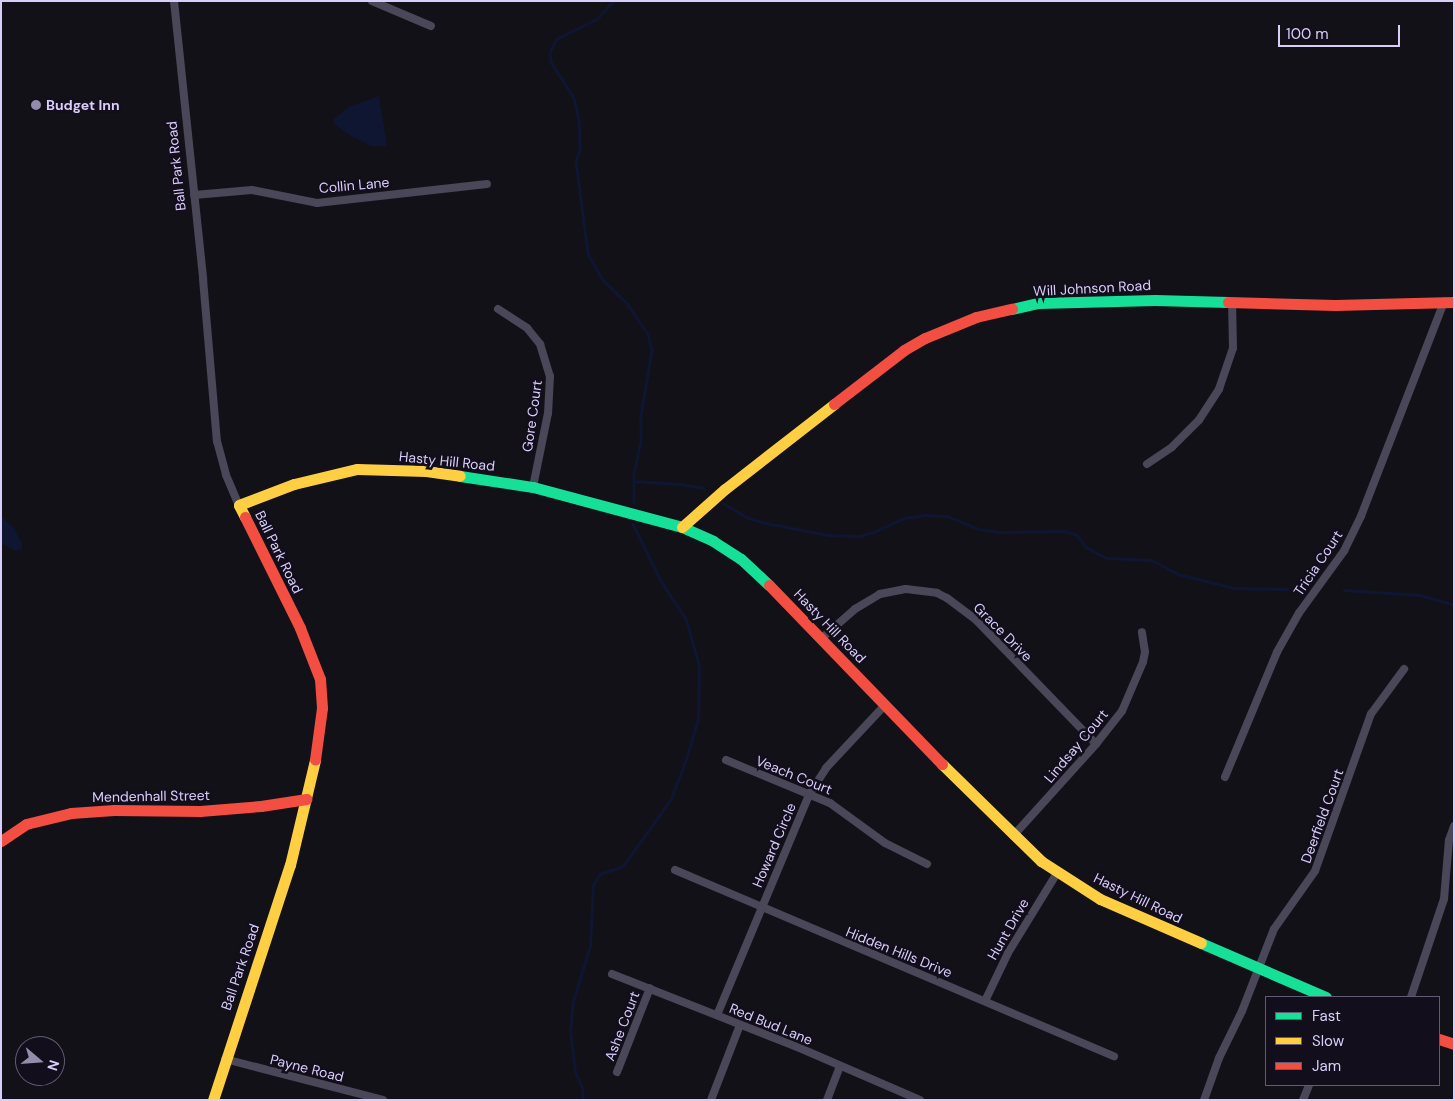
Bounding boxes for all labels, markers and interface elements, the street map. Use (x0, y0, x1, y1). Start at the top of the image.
scale bar (1280, 15, 1402, 47)
text: 100 m (1286, 24, 1329, 44)
place label: Budget Inn (46, 97, 120, 113)
marker: Budget Inn (30, 99, 42, 111)
street label: Ball Park Road (163, 120, 189, 212)
street label: Collin Lane (318, 174, 390, 196)
street label: Will Johnson Road (1033, 277, 1151, 299)
street label: Gore Court (519, 379, 545, 453)
street label: Hasty Hill Road (398, 448, 496, 474)
street label: Ball Park Road (252, 508, 306, 596)
street label: Tricia Court (1290, 527, 1346, 599)
street label: Hasty Hill Road (791, 586, 869, 666)
street label: Grace Drive (970, 599, 1036, 665)
street label: Lindsay Court (1040, 706, 1112, 786)
street label: Veach Court (753, 752, 835, 798)
street label: Deerfield Court (1297, 767, 1347, 865)
street label: Mendenhall Street (92, 787, 210, 805)
street label: Howard Circle (749, 800, 799, 890)
street label: Hasty Hill Road (1091, 869, 1185, 927)
street label: Hunt Drive (984, 895, 1032, 963)
street label: Ball Park Road (217, 922, 263, 1012)
street label: Hidden Hills Drive (843, 923, 955, 981)
street label: Ashe Court (601, 989, 643, 1063)
legend (1265, 996, 1440, 1086)
street label: Red Bud Lane (727, 1000, 815, 1048)
text: Fast (1312, 1006, 1341, 1026)
text: Slow (1312, 1031, 1344, 1051)
north arrow (15, 1036, 65, 1086)
street label: Payne Road (268, 1051, 346, 1085)
text: Jam (1312, 1056, 1341, 1076)
text: N (43, 1058, 63, 1073)

